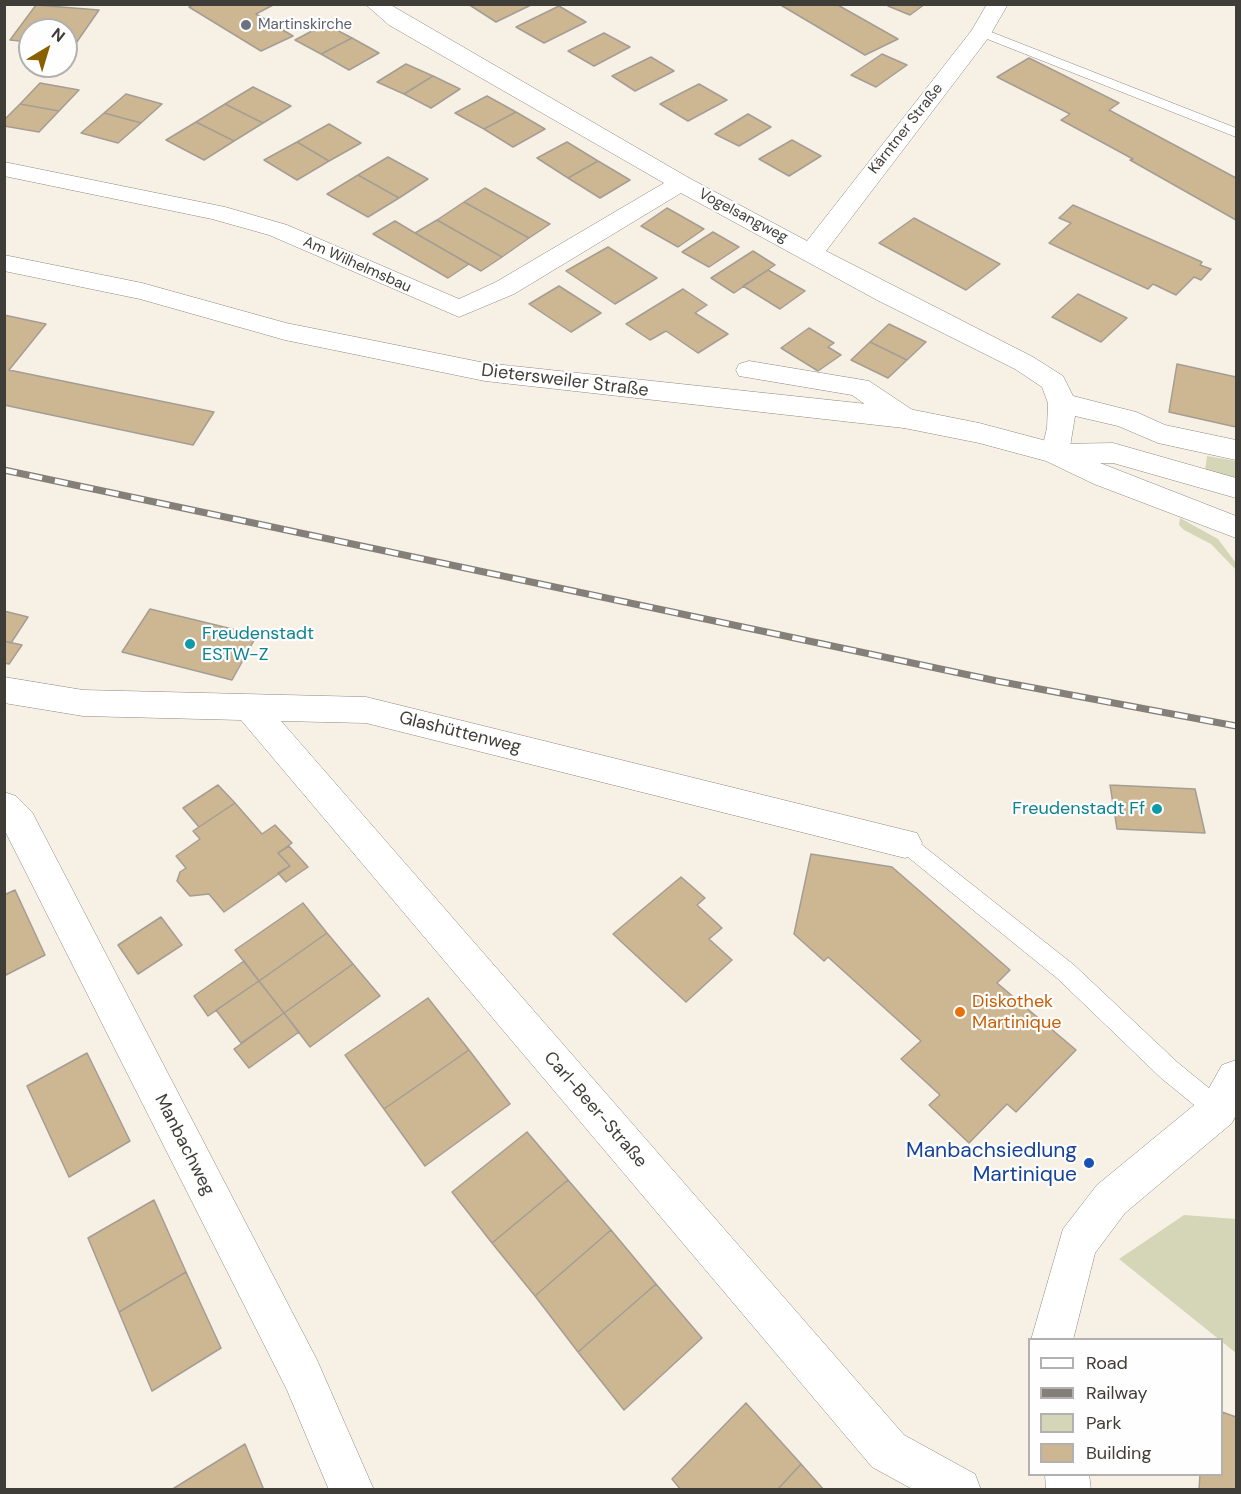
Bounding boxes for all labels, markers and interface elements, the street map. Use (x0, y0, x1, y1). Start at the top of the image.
place label: Martinskirche (258, 16, 352, 34)
north arrow (18, 18, 78, 78)
marker: Martinskirche (239, 18, 253, 32)
text: N (47, 23, 69, 47)
street label: Kärntner Straße (865, 80, 947, 178)
street label: Vogelsangweg (695, 185, 791, 247)
street label: Am Wilhelmsbau (300, 233, 414, 297)
street label: Dietersweiler Straße (480, 360, 650, 402)
place label: Freudenstadt ESTW-Z (202, 623, 314, 666)
marker: Freudenstadt ESTW-Z (183, 637, 197, 651)
street label: Glashüttenweg (397, 707, 523, 759)
place label: Freudenstadt Ff (1012, 798, 1145, 820)
marker: Freudenstadt Ff (1150, 802, 1164, 816)
place label: Diskothek Martinique (972, 991, 1061, 1034)
marker: Diskothek Martinique (953, 1005, 967, 1019)
street label: Carl-Beer-Straße (539, 1048, 651, 1172)
street label: Manbachweg (149, 1091, 219, 1199)
place label: Manbachsiedlung Martinique (906, 1138, 1077, 1188)
marker: Manbachsiedlung Martinique (1082, 1156, 1096, 1170)
legend (1028, 1338, 1223, 1476)
text: Road (1086, 1351, 1128, 1375)
text: Railway (1086, 1381, 1148, 1405)
text: Park (1086, 1411, 1122, 1435)
text: Building (1086, 1441, 1151, 1465)

